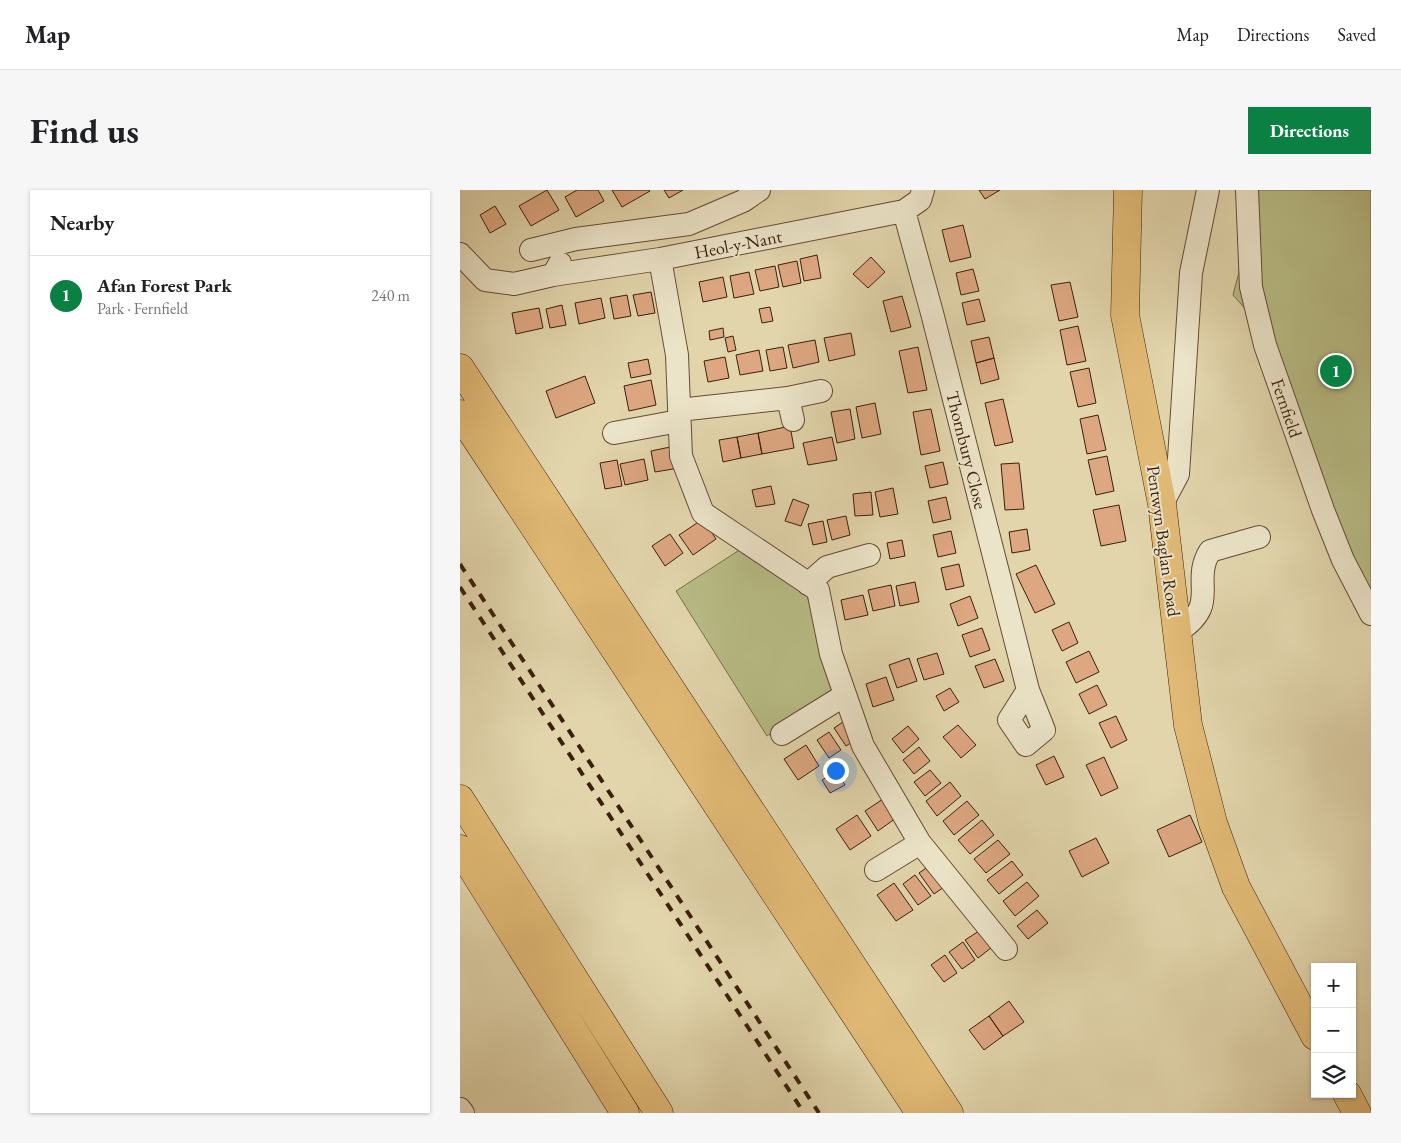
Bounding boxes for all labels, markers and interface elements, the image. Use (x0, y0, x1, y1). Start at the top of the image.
text: Map (25, 19, 70, 50)
text: Map (1177, 23, 1209, 46)
text: Directions (1237, 23, 1309, 46)
text: Saved (1337, 23, 1376, 46)
button: Directions (1248, 107, 1371, 154)
text: Find us (30, 108, 139, 153)
text: Nearby (50, 209, 114, 236)
street label: Heol-y-Nant (692, 224, 784, 264)
text: Afan Forest Park (97, 273, 232, 298)
text: 1 (62, 285, 70, 306)
text: 240 m (371, 285, 410, 306)
text: Park · Fernfield (97, 298, 188, 319)
pin: 1 (1320, 352, 1352, 390)
street label: Fernfield (1266, 375, 1308, 441)
street label: Thornbury Close (941, 389, 993, 511)
street label: Pentwyn Baglan Road (1142, 464, 1186, 619)
your location (823, 758, 849, 784)
map controls (1311, 963, 1356, 1098)
button: + (1311, 963, 1356, 1008)
button: − (1311, 1008, 1356, 1053)
button: layers (1311, 1053, 1356, 1098)

